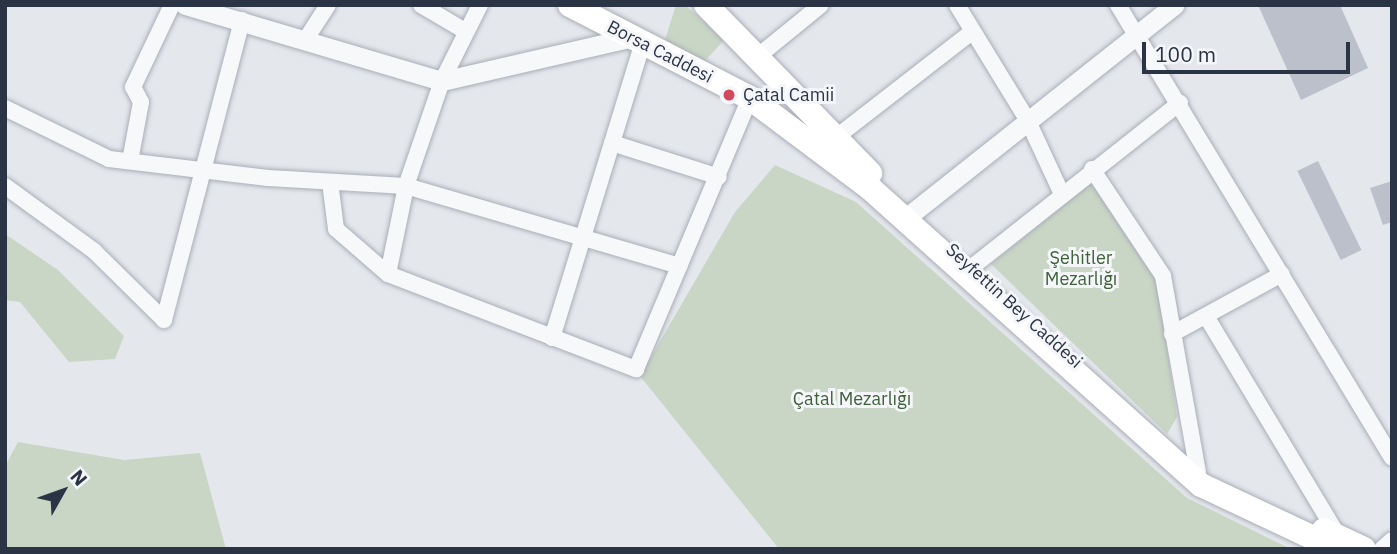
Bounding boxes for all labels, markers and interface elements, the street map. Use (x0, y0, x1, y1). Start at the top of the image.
street label: Borsa Caddesi (603, 16, 717, 88)
scale bar (1145, 28, 1353, 72)
text: 100 m (1155, 40, 1216, 68)
place label: Çatal Camii (743, 84, 834, 106)
marker: Çatal Camii (721, 87, 737, 103)
street label: Seyfettin Bey Caddesi (941, 239, 1087, 373)
park label: Şehitler Mezarlığı (1045, 248, 1117, 290)
park label: Çatal Mezarlığı (793, 388, 911, 410)
north arrow (28, 456, 98, 526)
text: N (65, 465, 93, 490)

